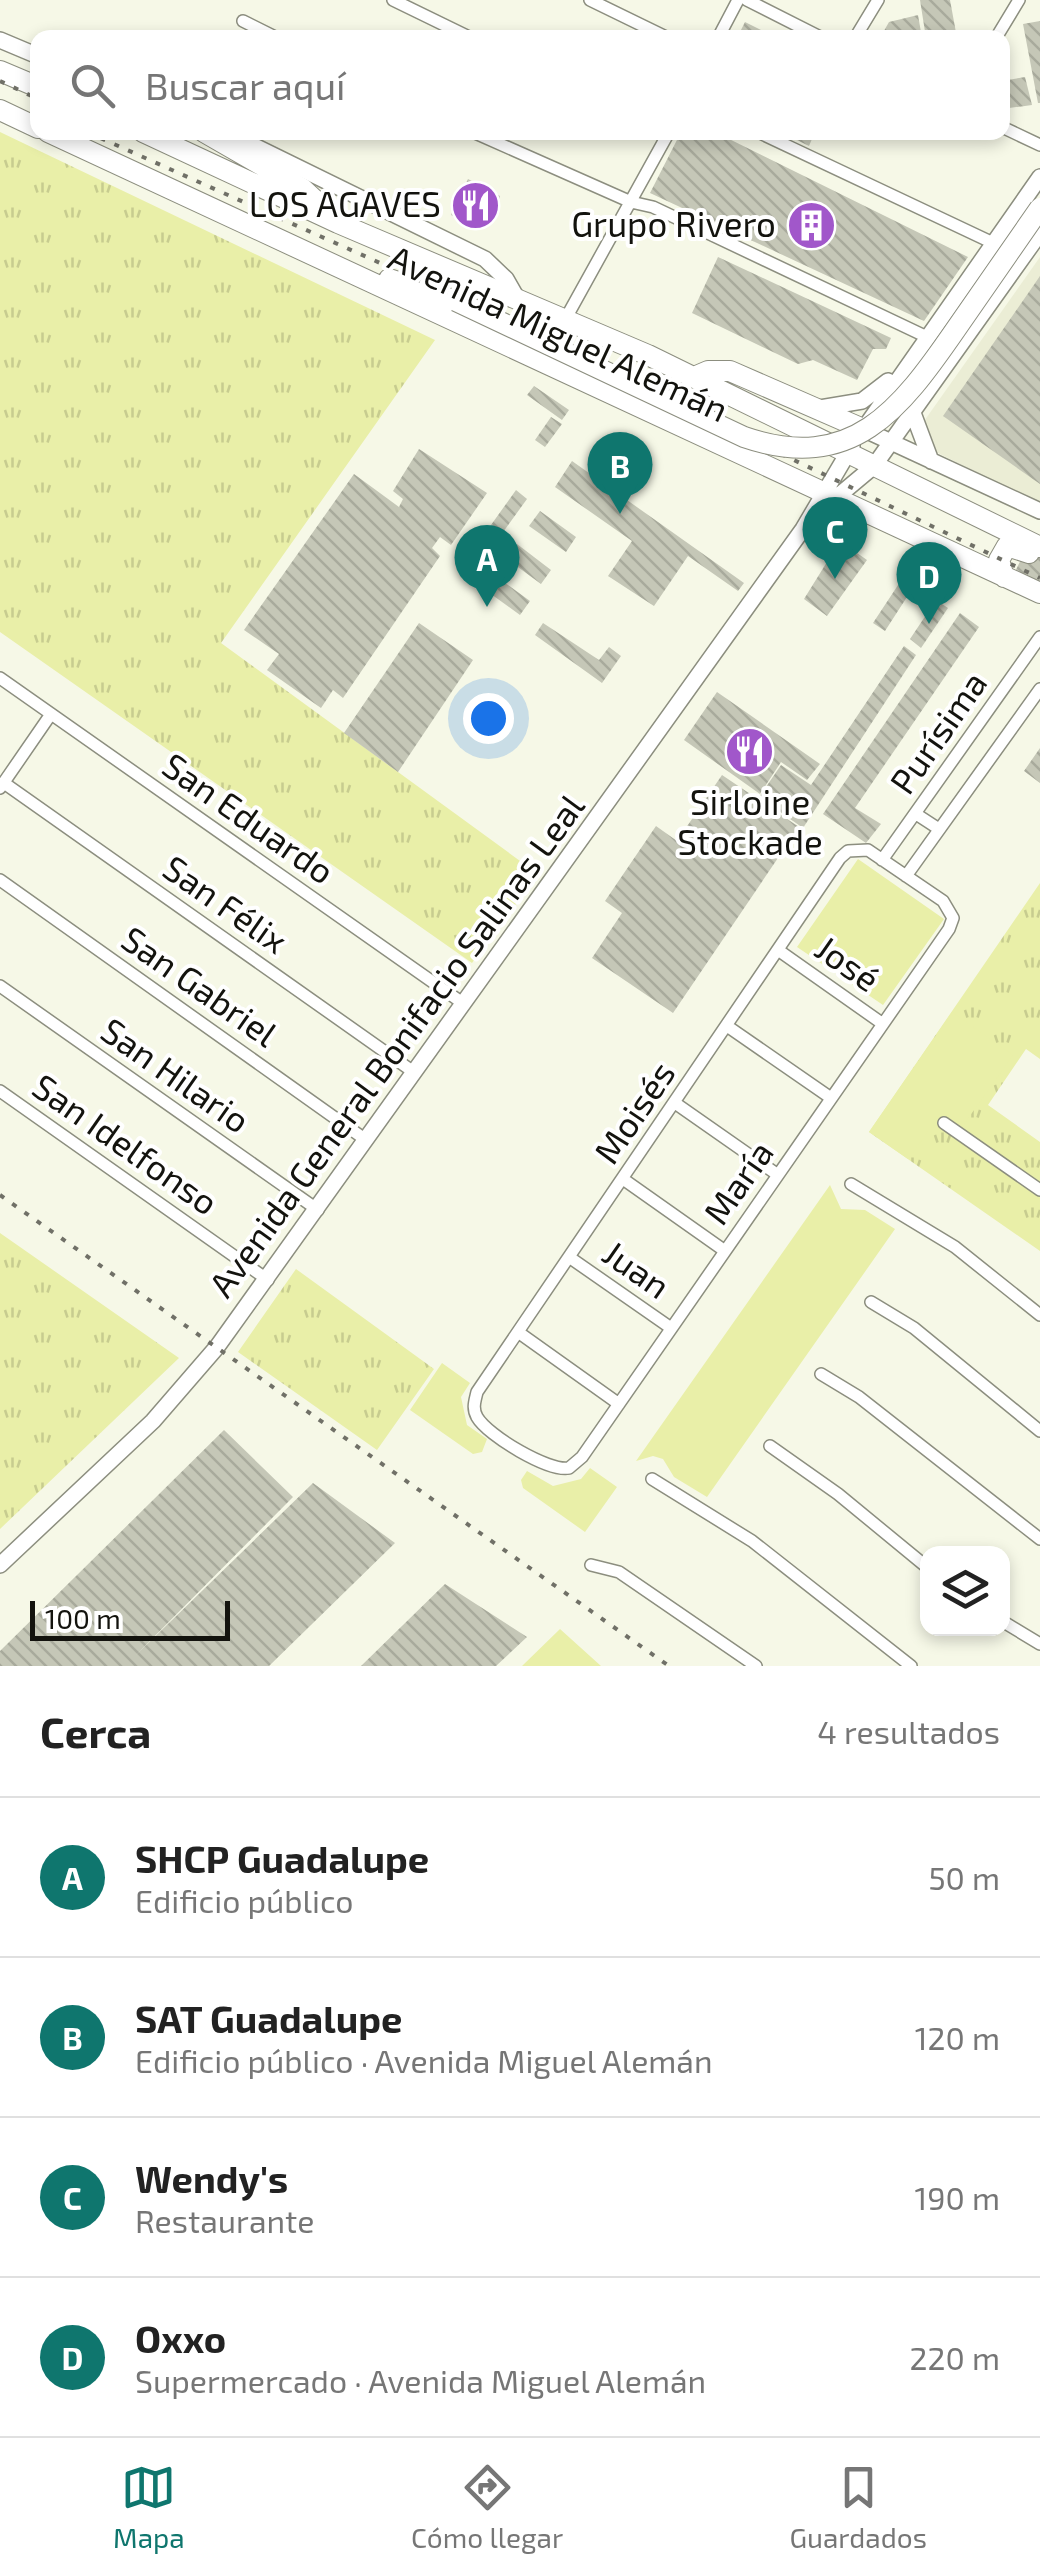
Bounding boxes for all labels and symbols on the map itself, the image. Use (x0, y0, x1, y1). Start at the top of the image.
restaurant icon: LOS AGAVES (450, 179, 502, 231)
place label: LOS AGAVES (249, 182, 441, 224)
building icon: Grupo Rivero (785, 199, 837, 251)
place label: Grupo Rivero (571, 202, 776, 244)
street label: Avenida Miguel Alemán (382, 235, 735, 429)
pin: B (588, 432, 652, 514)
pin: C (802, 496, 868, 579)
pin: A (454, 524, 520, 607)
pin: D (896, 542, 962, 624)
street label: Purísima (880, 663, 995, 801)
your location (463, 693, 514, 744)
restaurant icon: Sirloine Stockade (724, 725, 776, 777)
street label: San Eduardo (155, 743, 343, 892)
place label: Sirloine Stockade (677, 780, 823, 862)
street label: Avenida General Bonifacio Salinas Leal (199, 785, 592, 1304)
street label: San Félix (156, 846, 296, 961)
street label: San Gabriel (114, 917, 286, 1055)
street label: José (808, 926, 888, 999)
street label: San Hilario (94, 1008, 258, 1141)
street label: Moisés (584, 1053, 683, 1171)
street label: San Idelfonso (26, 1064, 227, 1223)
street label: María (694, 1132, 781, 1232)
street label: Juan (596, 1231, 678, 1306)
scale bar (30, 1596, 230, 1641)

